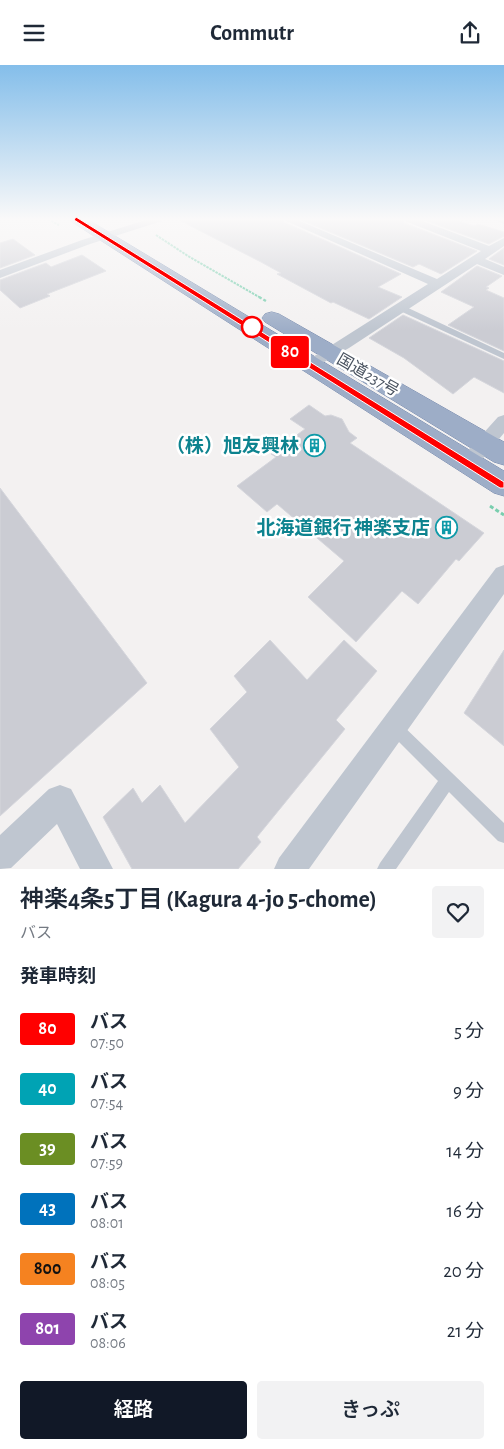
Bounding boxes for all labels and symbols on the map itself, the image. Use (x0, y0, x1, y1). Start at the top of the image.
unlabelled marker (241, 316, 263, 338)
line badge: 80 (268, 336, 312, 368)
street label: 国道237号 (334, 350, 402, 399)
building icon: （株）旭友興林 (303, 434, 327, 458)
place label: （株）旭友興林 (166, 435, 299, 456)
building icon: 北海道銀行 神楽支店 (434, 516, 458, 540)
place label: 北海道銀行 神楽支店 (256, 517, 430, 538)

